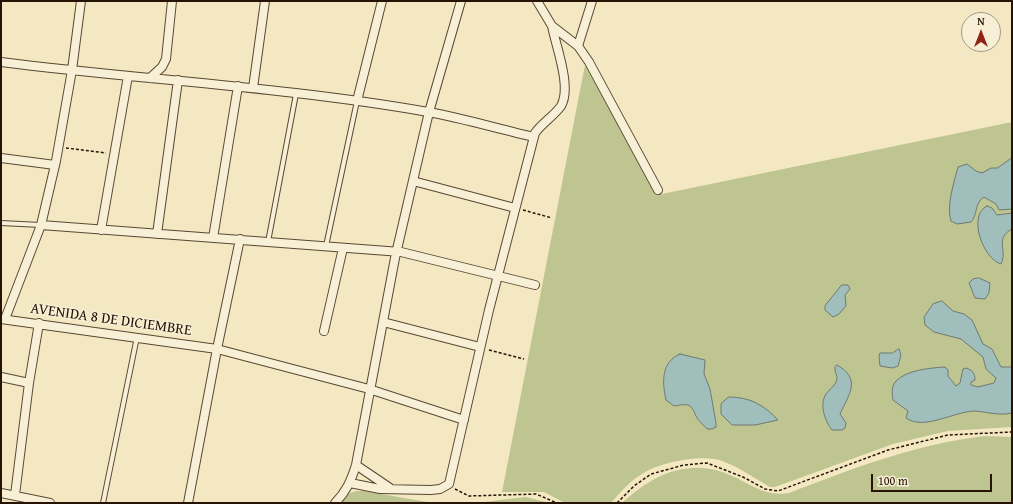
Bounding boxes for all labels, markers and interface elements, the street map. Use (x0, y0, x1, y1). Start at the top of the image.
north arrow (961, 12, 1001, 52)
text: N (977, 13, 985, 29)
street label: AVENIDA 8 DE DICIEMBRE (29, 300, 193, 340)
scale bar (873, 466, 994, 492)
text: 100 m (878, 472, 908, 489)

